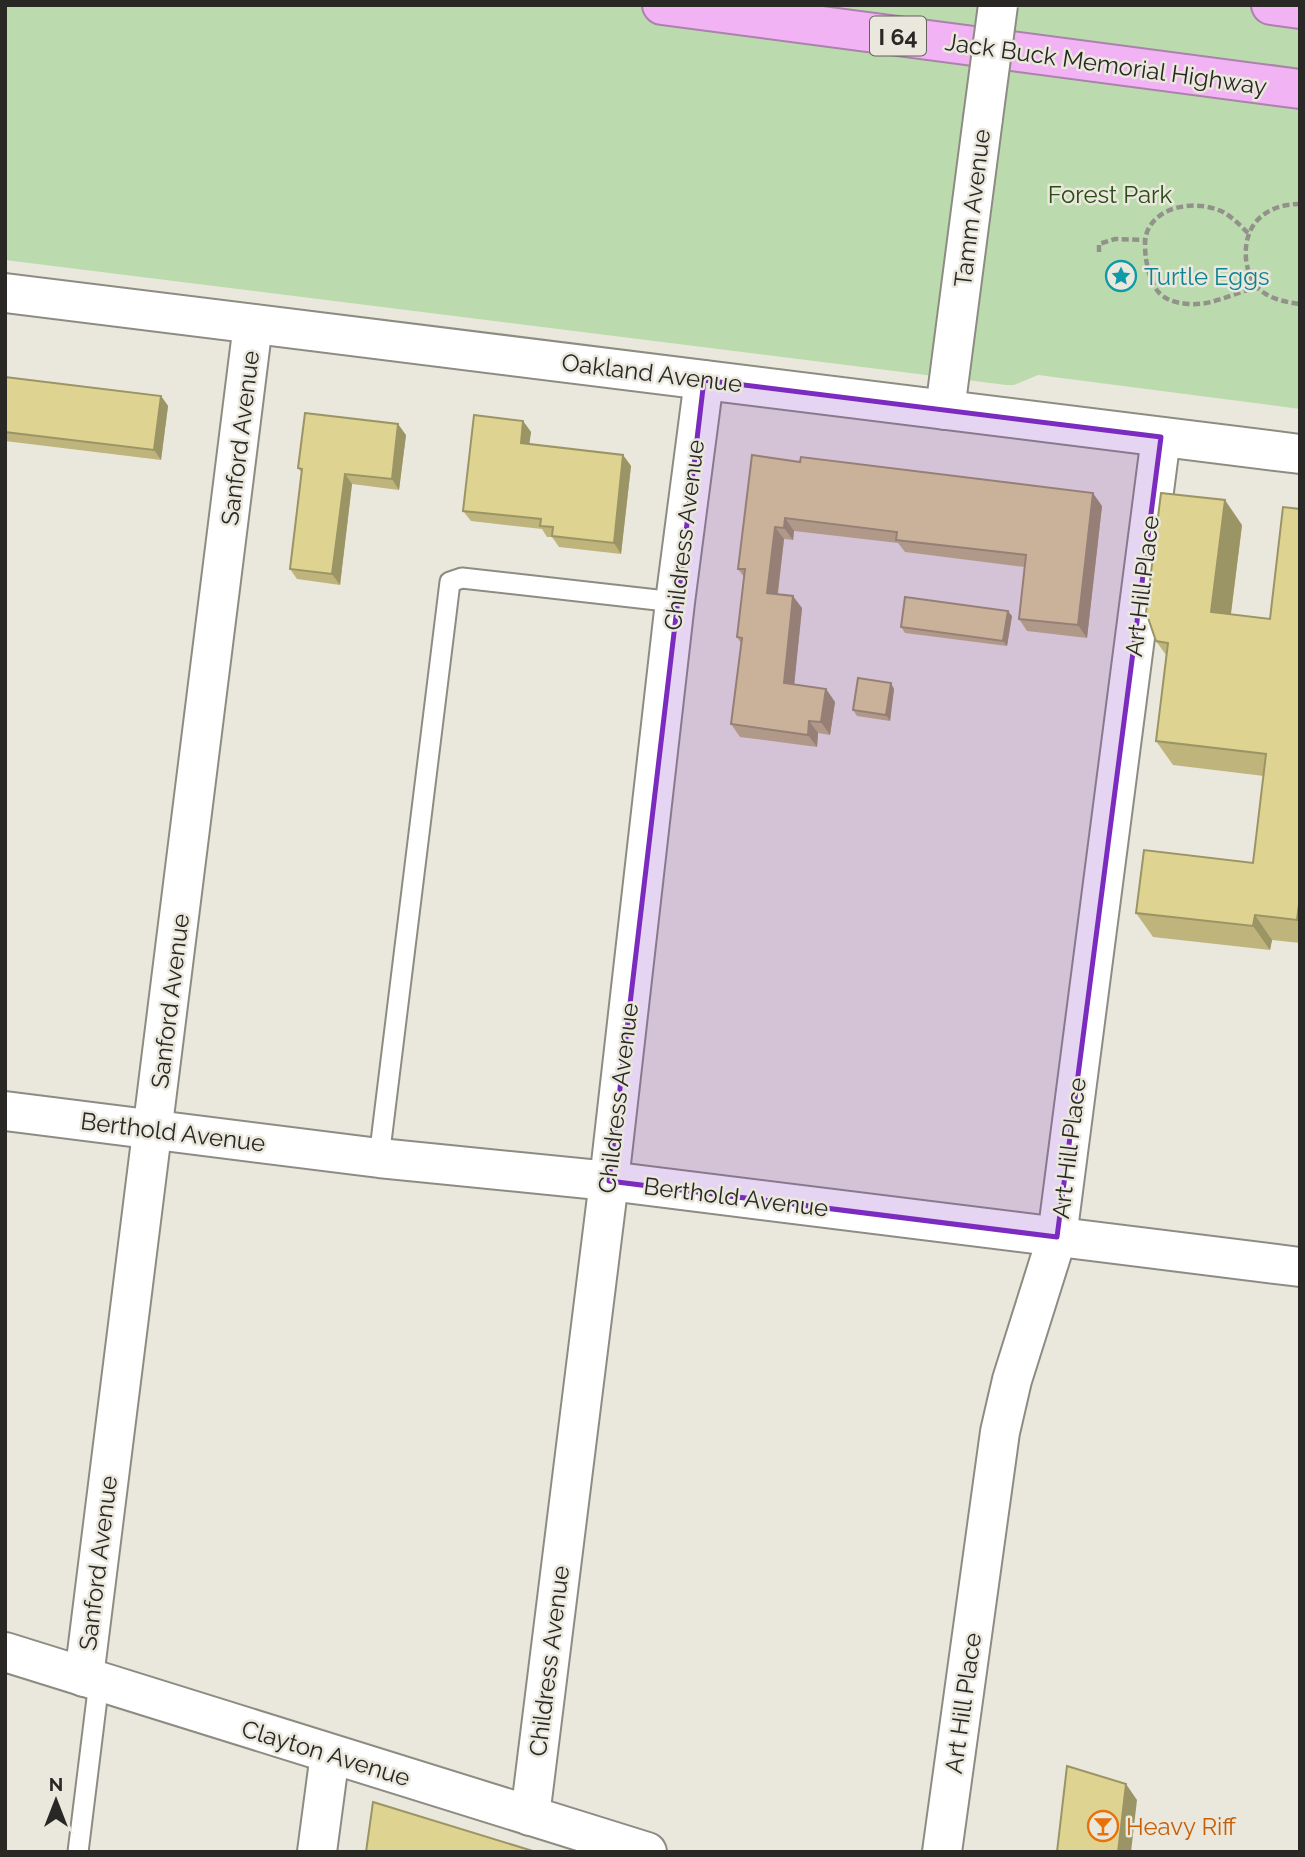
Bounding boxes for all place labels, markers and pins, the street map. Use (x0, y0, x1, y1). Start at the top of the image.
place icon: Turtle Eggs (1104, 259, 1138, 293)
place label: Turtle Eggs (1144, 262, 1270, 291)
bar icon: Heavy Riff (1086, 1809, 1120, 1843)
place label: Heavy Riff (1126, 1812, 1237, 1841)

